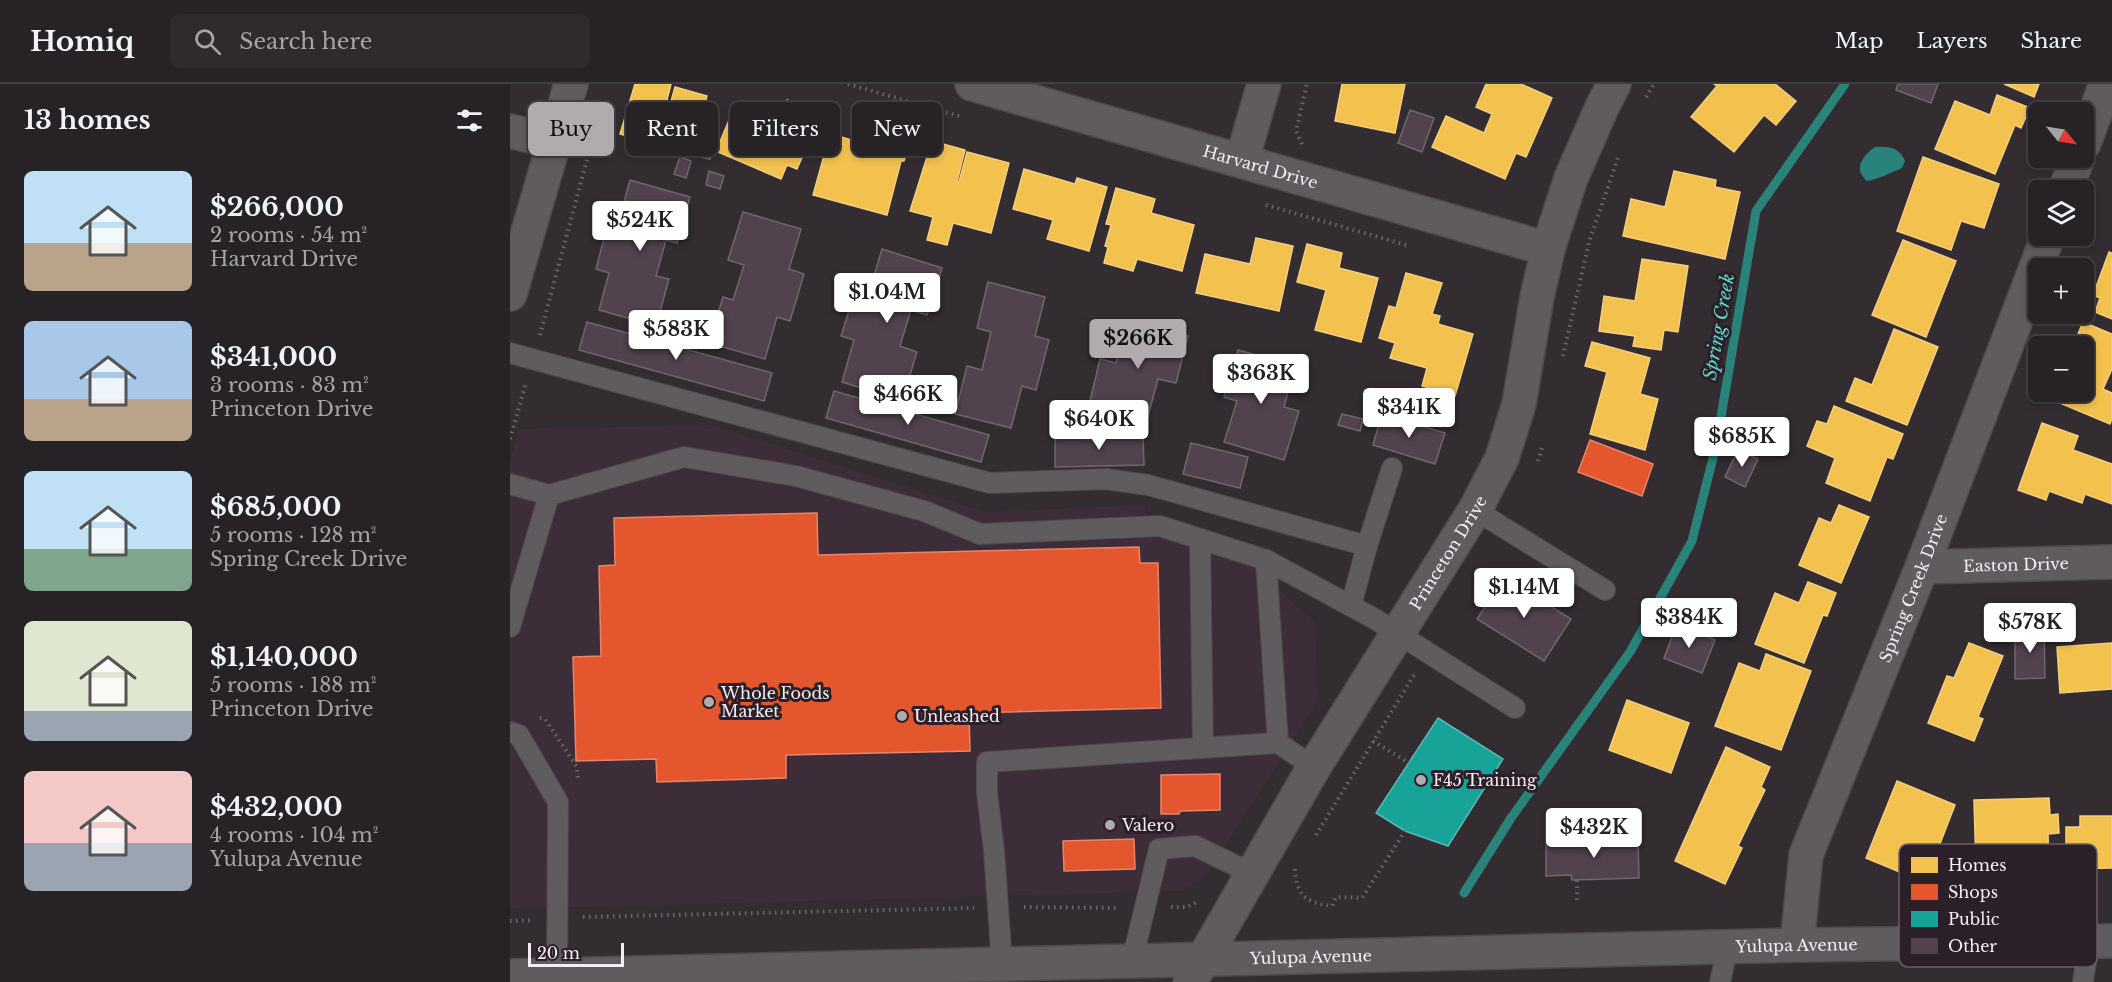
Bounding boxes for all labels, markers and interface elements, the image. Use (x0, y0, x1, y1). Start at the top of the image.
search box (170, 14, 590, 68)
text: Homiq (30, 24, 134, 59)
icon: search (191, 25, 224, 58)
text: Search here (239, 28, 372, 55)
text: Map (1835, 28, 1884, 54)
text: Layers (1917, 28, 1988, 54)
text: Share (2021, 28, 2082, 54)
chip: Buy (528, 102, 614, 156)
chip: Rent (626, 102, 718, 156)
chip: Filters (730, 102, 840, 156)
chip: New (852, 102, 942, 156)
north arrow (2028, 102, 2094, 168)
map controls (2028, 102, 2094, 402)
text: 13 homes (24, 104, 151, 136)
icon: filters (453, 104, 486, 137)
street label: Harvard Drive (1201, 141, 1320, 193)
button: layers (2028, 180, 2094, 246)
text: $266,000 (210, 191, 344, 223)
icon: home (72, 195, 144, 267)
pin: $524K (598, 201, 682, 252)
text: $524K (606, 208, 674, 232)
text: 2 rooms · 54 m² (210, 223, 367, 247)
text: Harvard Drive (210, 247, 358, 271)
button: + (2028, 258, 2094, 324)
water label: Spring Creek (1699, 272, 1739, 382)
pin: $1.04M (838, 273, 936, 324)
text: $1.04M (848, 280, 926, 304)
pin: $583K (634, 310, 718, 361)
text: $583K (643, 317, 709, 341)
pin: $266K (1096, 319, 1180, 370)
text: $266K (1103, 326, 1173, 350)
button: − (2028, 336, 2094, 402)
text: $341,000 (210, 341, 337, 373)
icon: home (72, 345, 144, 417)
pin: $363K (1219, 354, 1303, 405)
text: $363K (1227, 361, 1295, 385)
text: 3 rooms · 83 m² (210, 373, 369, 397)
pin: $466K (866, 375, 950, 426)
text: $466K (873, 382, 943, 406)
pin: $341K (1367, 388, 1451, 439)
text: $341K (1377, 395, 1441, 419)
text: Princeton Drive (210, 397, 373, 421)
pin: $640K (1057, 400, 1141, 451)
text: $640K (1063, 407, 1135, 431)
pin: $685K (1700, 417, 1784, 468)
text: $685K (1708, 424, 1776, 448)
text: $685,000 (210, 491, 341, 523)
street label: Princeton Drive (1405, 492, 1491, 614)
icon: home (72, 495, 144, 567)
street label: Spring Creek Drive (1875, 511, 1951, 665)
text: 5 rooms · 128 m² (210, 523, 377, 547)
text: Spring Creek Drive (210, 547, 407, 571)
street label: Easton Drive (1963, 553, 2069, 576)
pin: $1.14M (1475, 568, 1573, 619)
text: $1.14M (1488, 575, 1560, 599)
pin: $384K (1647, 598, 1731, 649)
pin: $578K (1988, 603, 2072, 654)
text: $384K (1655, 605, 1723, 629)
text: $578K (1998, 610, 2062, 634)
text: $1,140,000 (210, 641, 358, 673)
icon: home (72, 645, 144, 717)
text: 5 rooms · 188 m² (210, 673, 376, 697)
place label: Whole Foods Market (720, 683, 830, 721)
marker: Whole Foods Market (702, 695, 716, 709)
text: Princeton Drive (210, 697, 373, 721)
place label: Unleashed (914, 706, 1000, 726)
marker: Unleashed (895, 709, 909, 723)
place label: F45 Training (1433, 770, 1537, 790)
marker: F45 Training (1414, 773, 1428, 787)
text: $432,000 (210, 791, 343, 823)
icon: home (72, 795, 144, 867)
pin: $432K (1552, 808, 1636, 859)
place label: Valero (1121, 815, 1174, 835)
text: $432K (1560, 815, 1628, 839)
marker: Valero (1103, 818, 1117, 832)
text: 4 rooms · 104 m² (210, 823, 378, 847)
legend (1899, 844, 2097, 967)
text: Yulupa Avenue (210, 847, 362, 871)
text: Homes (1948, 855, 2006, 875)
text: Shops (1948, 882, 1998, 902)
text: Public (1948, 909, 2000, 929)
street label: Yulupa Avenue (1734, 934, 1858, 956)
text: Other (1948, 936, 1997, 956)
scale bar (528, 940, 624, 968)
text: 20 m (537, 943, 580, 963)
street label: Yulupa Avenue (1249, 945, 1372, 968)

